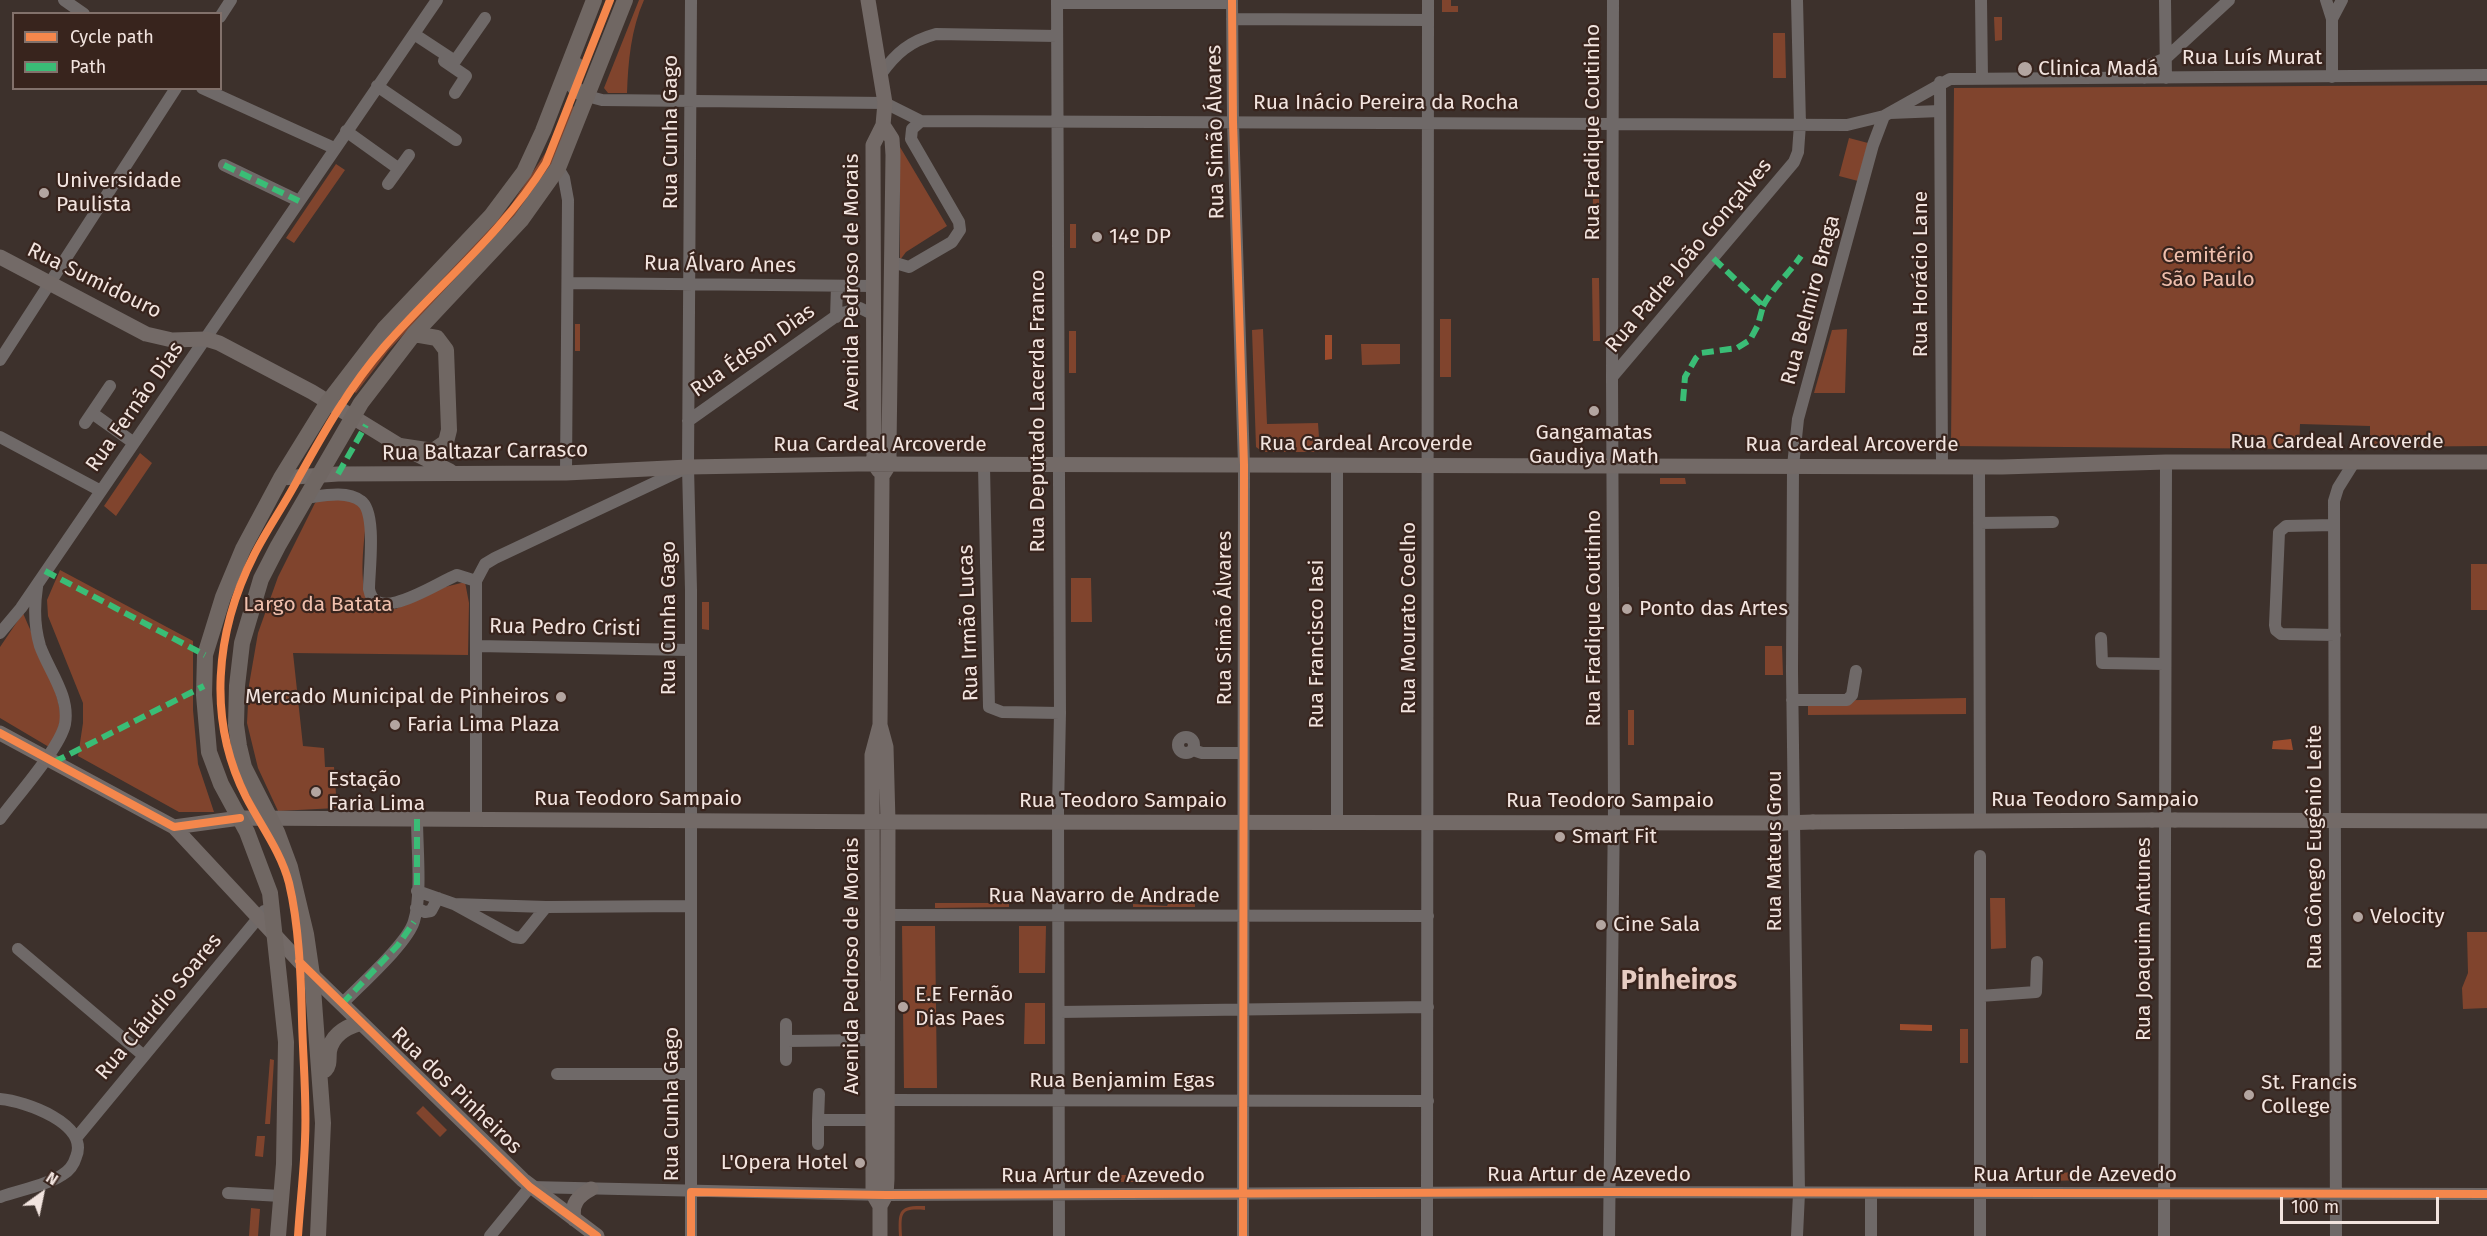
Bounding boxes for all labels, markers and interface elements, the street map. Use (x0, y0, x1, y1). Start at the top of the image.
legend (12, 12, 222, 90)
street label: Rua Fradique Coutinho (1580, 24, 1606, 240)
text: Cycle path (70, 26, 154, 48)
street label: Rua Simão Álvares (1202, 44, 1230, 220)
street label: Rua Luís Murat (2182, 45, 2322, 71)
street label: Rua Cunha Gago (658, 55, 684, 209)
text: Path (70, 56, 106, 78)
place label: Clinica Madá (2038, 56, 2158, 82)
marker: Clinica Madá (2016, 60, 2034, 78)
street label: Rua Inácio Pereira da Rocha (1253, 90, 1519, 116)
street label: Avenida Pedroso de Morais (839, 153, 865, 411)
street label: Rua Padre João Gonçalves (1600, 154, 1778, 358)
place label: Universidade Paulista (56, 168, 181, 218)
marker: Universidade Paulista (37, 186, 51, 200)
street label: Rua Horácio Lane (1908, 191, 1934, 357)
street label: Rua Belmiro Braga (1776, 212, 1846, 388)
place label: 14º DP (1109, 224, 1171, 250)
marker: 14º DP (1090, 230, 1104, 244)
street label: Rua Sumidouro (23, 238, 165, 324)
park label: Cemitério São Paulo (2161, 243, 2255, 293)
street label: Rua Álvaro Anes (644, 251, 796, 279)
street label: Rua Deputado Lacerda Franco (1025, 269, 1051, 553)
street label: Rua Édson Dias (686, 299, 820, 403)
street label: Rua Fernão Dias (81, 337, 189, 477)
marker: Gangamatas Gaudiya Math (1587, 404, 1601, 418)
place label: Gangamatas Gaudiya Math (1529, 420, 1659, 470)
street label: Rua Cardeal Arcoverde (2230, 429, 2444, 455)
street label: Rua Cardeal Arcoverde (1259, 431, 1473, 457)
street label: Rua Cardeal Arcoverde (773, 432, 987, 458)
street label: Rua Cardeal Arcoverde (1745, 432, 1959, 458)
street label: Rua Baltazar Carrasco (382, 438, 588, 466)
street label: Rua Fradique Coutinho (1581, 510, 1607, 726)
street label: Rua Mourato Coelho (1396, 522, 1422, 714)
street label: Rua Simão Álvares (1212, 531, 1238, 705)
street label: Rua Cunha Gago (656, 541, 682, 695)
street label: Rua Irmão Lucas (954, 544, 984, 702)
street label: Rua Francisco Iasi (1304, 560, 1330, 728)
park label: Largo da Batata (243, 592, 393, 618)
place label: Ponto das Artes (1639, 596, 1788, 622)
marker: Ponto das Artes (1620, 602, 1634, 616)
street label: Rua Pedro Cristi (489, 614, 641, 642)
place label: Mercado Municipal de Pinheiros (245, 684, 549, 710)
marker: Mercado Municipal de Pinheiros (554, 690, 568, 704)
place label: Faria Lima Plaza (407, 712, 560, 738)
marker: Faria Lima Plaza (388, 718, 402, 732)
street label: Rua Cônego Eugênio Leite (2302, 725, 2328, 969)
place label: Estação Faria Lima (328, 767, 425, 817)
street label: Rua Mateus Grou (1762, 770, 1788, 932)
marker: Estação Faria Lima (309, 785, 323, 799)
street label: Rua Teodoro Sampaio (534, 786, 742, 812)
street label: Rua Teodoro Sampaio (1991, 787, 2199, 813)
street label: Rua Teodoro Sampaio (1019, 788, 1227, 814)
street label: Rua Teodoro Sampaio (1506, 788, 1714, 814)
place label: Smart Fit (1572, 824, 1657, 850)
marker: Smart Fit (1553, 830, 1567, 844)
street label: Avenida Pedroso de Morais (839, 837, 865, 1095)
street label: Rua Joaquim Antunes (2131, 837, 2157, 1041)
street label: Rua Navarro de Andrade (988, 883, 1220, 909)
place label: Velocity (2370, 904, 2445, 930)
marker: Velocity (2351, 910, 2365, 924)
place label: Cine Sala (1613, 912, 1700, 938)
marker: Cine Sala (1594, 918, 1608, 932)
street label: Rua Cláudio Soares (90, 929, 228, 1085)
district label: Pinheiros (1621, 965, 1737, 997)
place label: E.E Fernão Dias Paes (915, 982, 1013, 1032)
marker: E.E Fernão Dias Paes (896, 1000, 910, 1014)
street label: Rua dos Pinheiros (385, 1022, 527, 1160)
street label: Rua Cunha Gago (659, 1027, 685, 1181)
street label: Rua Benjamim Egas (1029, 1068, 1215, 1094)
place label: St. Francis College (2261, 1070, 2357, 1120)
marker: St. Francis College (2242, 1088, 2256, 1102)
place label: L'Opera Hotel (721, 1150, 848, 1176)
marker: L'Opera Hotel (853, 1156, 867, 1170)
street label: Rua Artur de Azevedo (1487, 1162, 1691, 1188)
street label: Rua Artur de Azevedo (1973, 1162, 2177, 1188)
street label: Rua Artur de Azevedo (1001, 1163, 1205, 1189)
north arrow (12, 1164, 72, 1224)
text: N (42, 1168, 62, 1189)
scale bar (2283, 1185, 2442, 1223)
text: 100 m (2291, 1196, 2339, 1218)

